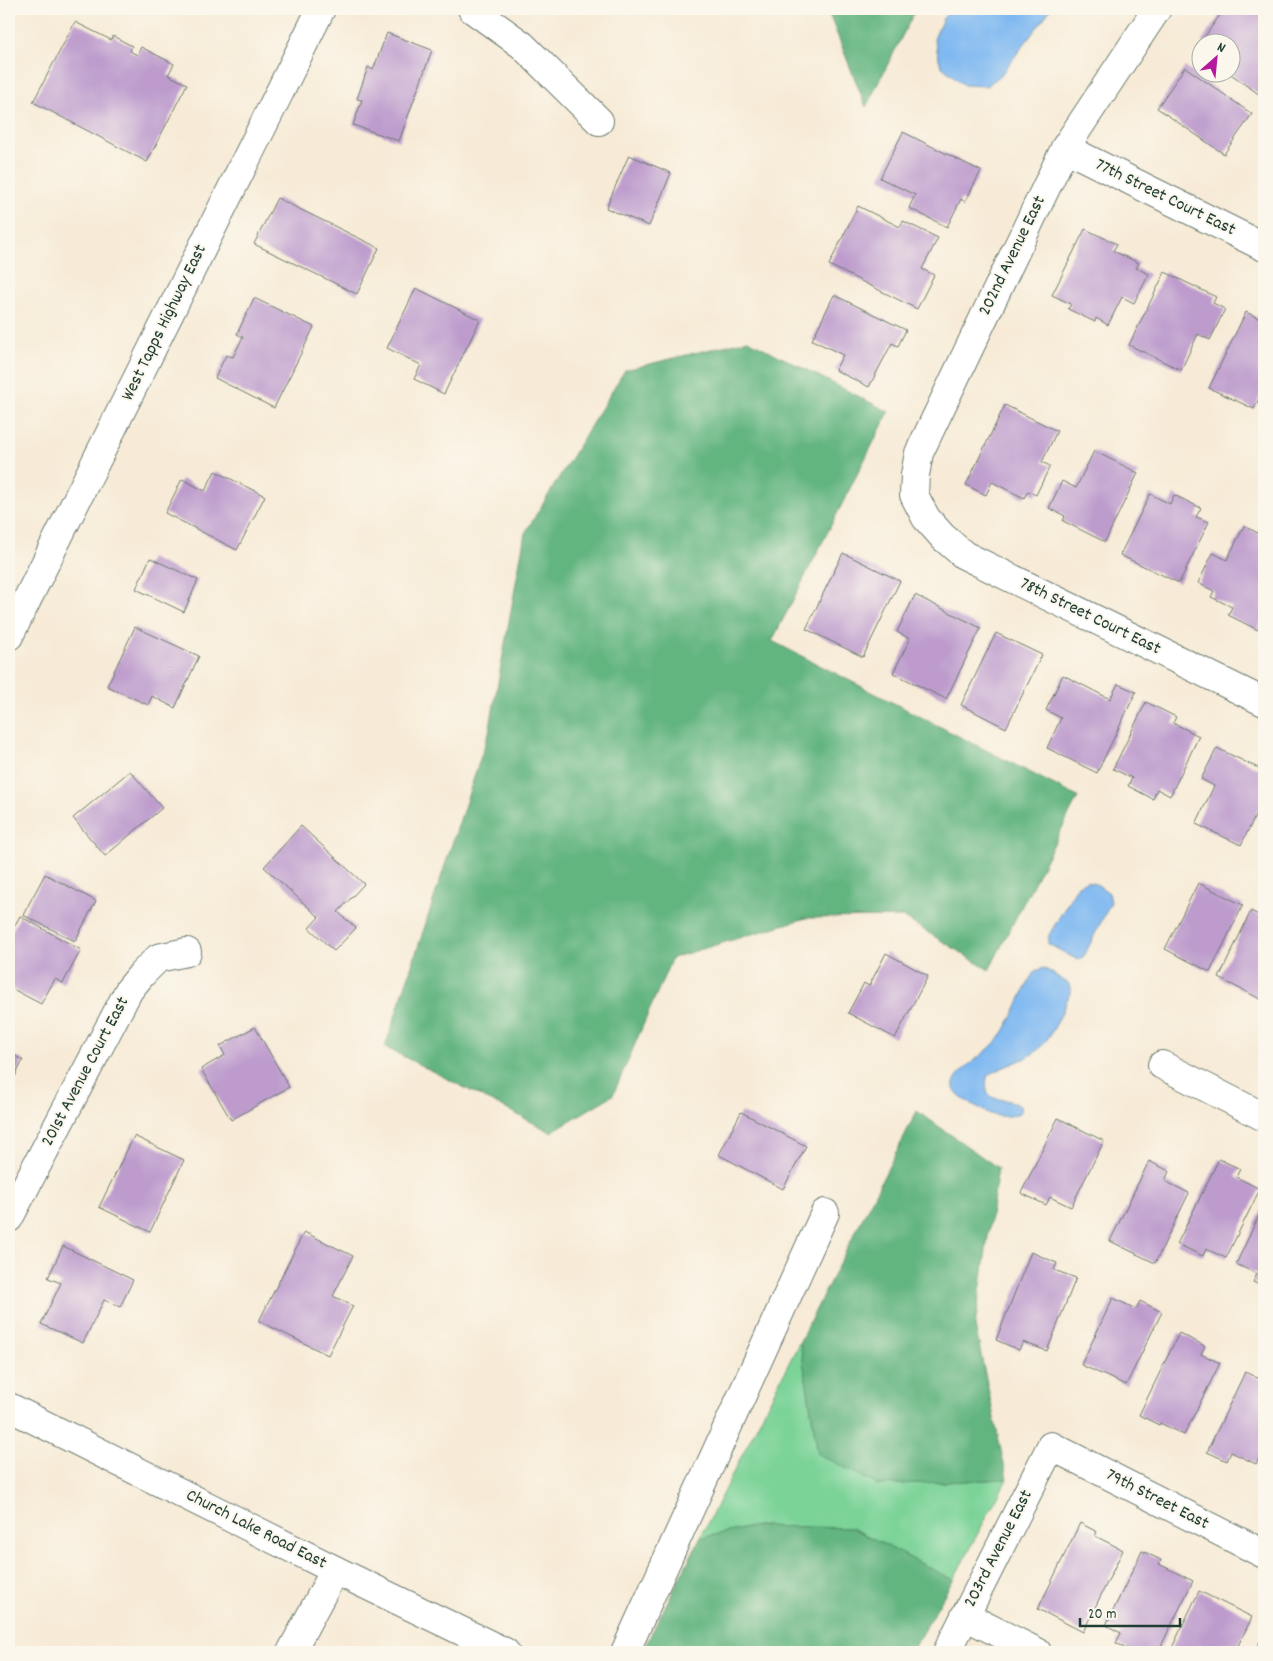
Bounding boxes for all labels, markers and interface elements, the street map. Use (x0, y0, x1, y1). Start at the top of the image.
north arrow (1190, 32, 1240, 82)
text: N (1213, 38, 1229, 59)
street label: 77th Street Court East (1090, 153, 1240, 243)
street label: 202nd Avenue East (973, 192, 1053, 320)
street label: West Tapps Highway East (116, 240, 214, 406)
street label: 78th Street Court East (1015, 572, 1165, 662)
street label: 201st Avenue Court East (36, 992, 136, 1151)
street label: 79th Street East (1101, 1463, 1213, 1537)
street label: Church Lake Road East (181, 1484, 331, 1576)
street label: 203rd Avenue East (959, 1485, 1040, 1612)
scale bar (1080, 1596, 1180, 1628)
text: 20 m (1088, 1604, 1116, 1626)

